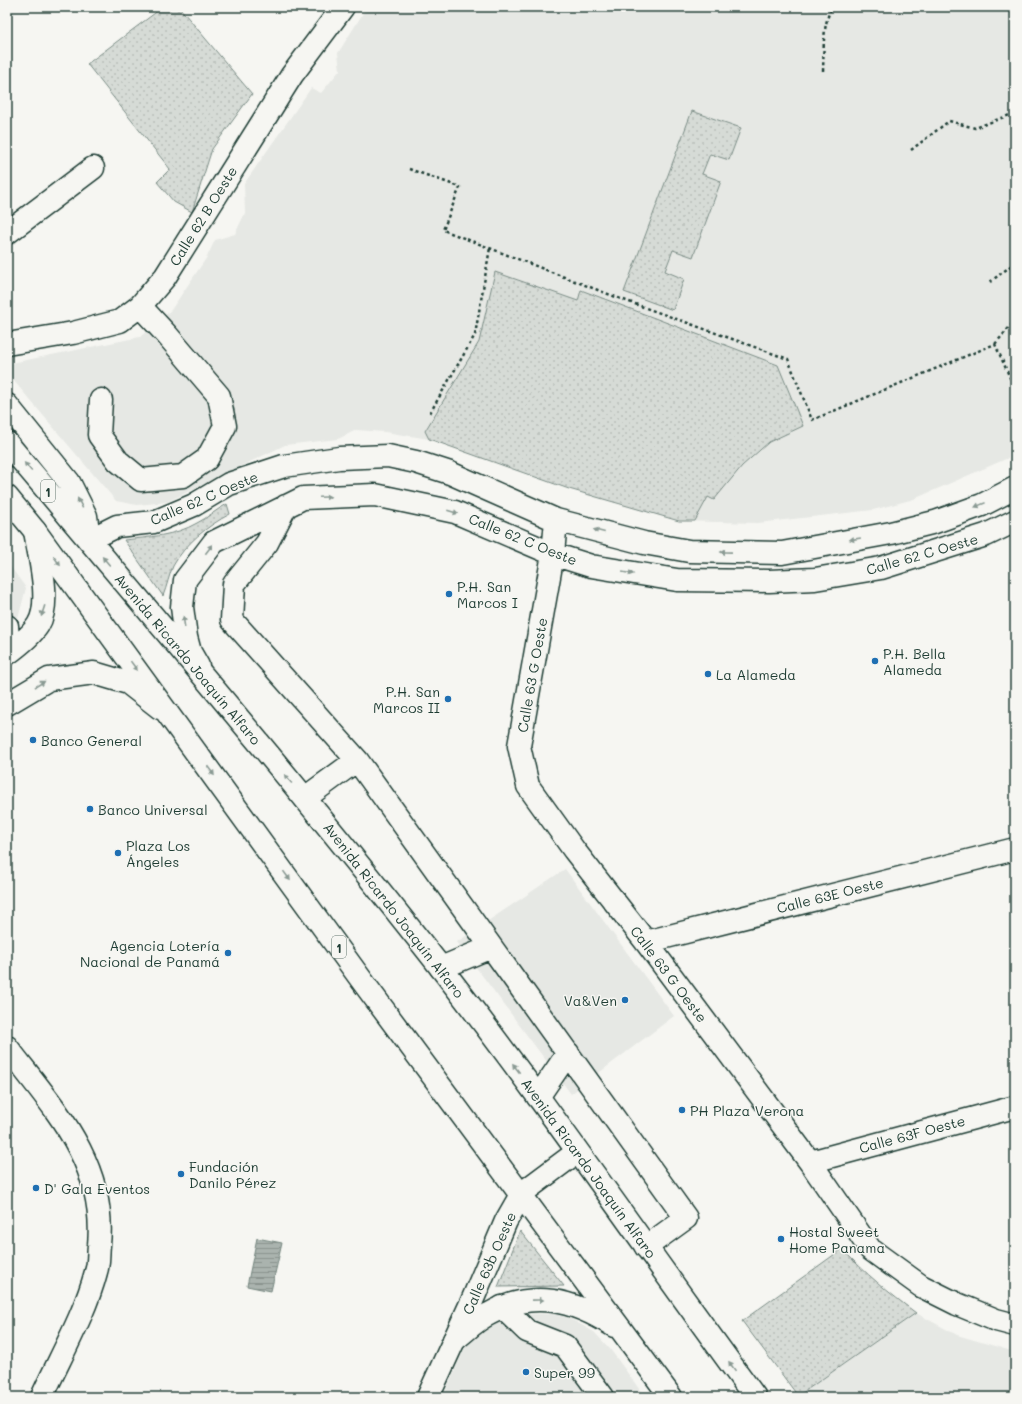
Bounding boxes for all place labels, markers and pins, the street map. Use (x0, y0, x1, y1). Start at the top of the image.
place label: P.H. San Marcos I (457, 577, 518, 612)
marker: P.H. San Marcos I (444, 589, 454, 599)
place label: P.H. Bella Alameda (883, 644, 946, 679)
marker: P.H. Bella Alameda (870, 656, 880, 666)
place label: La Alameda (716, 665, 796, 684)
marker: La Alameda (703, 669, 713, 679)
place label: P.H. San Marcos II (373, 682, 440, 717)
marker: P.H. San Marcos II (443, 694, 453, 704)
place label: Banco General (41, 731, 142, 750)
marker: Banco General (28, 735, 38, 745)
place label: Banco Universal (98, 800, 208, 819)
marker: Banco Universal (85, 804, 95, 814)
place label: Plaza Los Ángeles (126, 836, 190, 871)
marker: Plaza Los Ángeles (113, 848, 123, 858)
place label: Agencia Lotería Nacional de Panamá (80, 936, 220, 971)
marker: Agencia Lotería Nacional de Panamá (223, 948, 233, 958)
place label: Va&Ven (564, 991, 617, 1010)
marker: Va&Ven (620, 995, 630, 1005)
place label: PH Plaza Verona (690, 1101, 804, 1120)
marker: PH Plaza Verona (677, 1105, 687, 1115)
place label: Fundación Danilo Pérez (189, 1157, 277, 1192)
marker: Fundación Danilo Pérez (176, 1169, 186, 1179)
place label: D' Gala Eventos (44, 1179, 150, 1198)
marker: D' Gala Eventos (31, 1183, 41, 1193)
place label: Hostal Sweet Home Panama (789, 1222, 885, 1257)
marker: Hostal Sweet Home Panama (776, 1234, 786, 1244)
place label: Super 99 (534, 1363, 595, 1382)
marker: Super 99 (521, 1367, 531, 1377)

